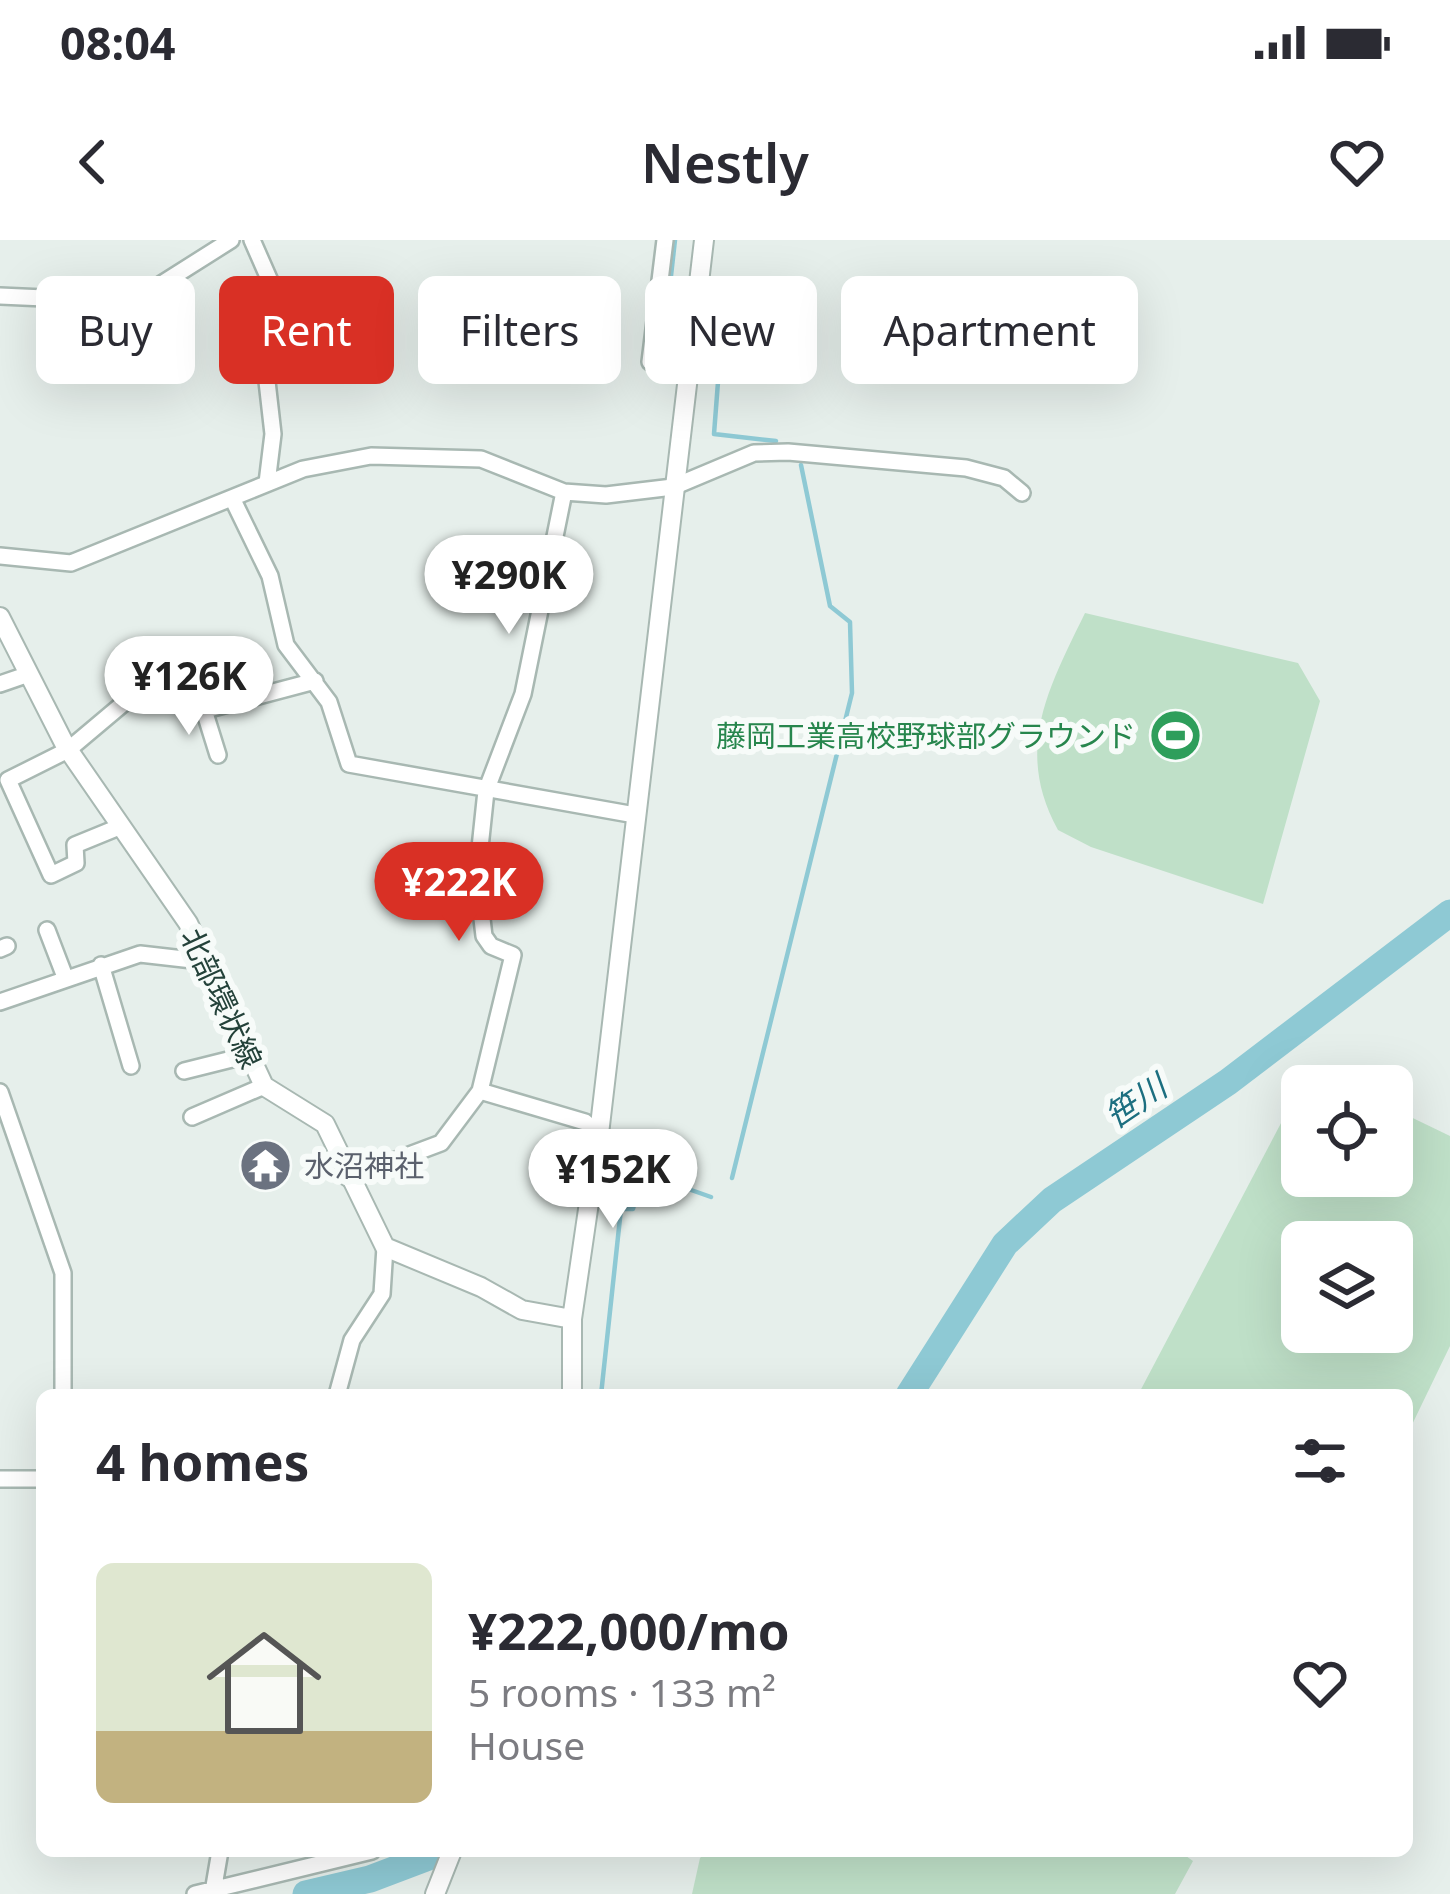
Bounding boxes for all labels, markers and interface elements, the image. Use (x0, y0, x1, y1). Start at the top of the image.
text: 08:04 (60, 12, 176, 73)
text: Nestly (641, 125, 809, 199)
icon: back (60, 129, 126, 195)
icon: heart (1324, 129, 1390, 195)
chip: Buy (36, 276, 195, 384)
chip: Rent (219, 276, 394, 384)
chip: Filters (418, 276, 621, 384)
chip: New (645, 276, 817, 384)
chip: Apartment (841, 276, 1138, 384)
pin: ¥290K (425, 535, 593, 637)
text: ¥290K (451, 547, 567, 600)
pin: ¥126K (105, 636, 273, 738)
text: ¥126K (131, 648, 247, 701)
sports icon: 藤岡工業高校野球部グラウンド (1147, 707, 1203, 763)
place label: 藤岡工業高校野球部グラウンド (716, 715, 1136, 756)
pin: ¥222K (375, 842, 543, 944)
text: ¥222K (401, 854, 517, 907)
street label: 北部環状線 (172, 921, 272, 1075)
water label: 笹川 (1095, 1062, 1177, 1138)
map controls (1281, 1065, 1413, 1353)
button: locate (1281, 1065, 1413, 1197)
pin: ¥152K (529, 1129, 697, 1231)
temple icon: 水沼神社 (237, 1137, 293, 1193)
text: ¥152K (555, 1141, 671, 1194)
place label: 水沼神社 (304, 1145, 424, 1186)
button: layers (1281, 1221, 1413, 1353)
text: 4 homes (96, 1426, 309, 1496)
icon: filters (1287, 1428, 1353, 1494)
text: ¥222,000/mo (468, 1595, 790, 1665)
icon: home (192, 1611, 336, 1755)
icon: heart (1287, 1650, 1353, 1716)
text: 5 rooms · 133 m² (468, 1665, 776, 1718)
text: House (468, 1718, 585, 1771)

